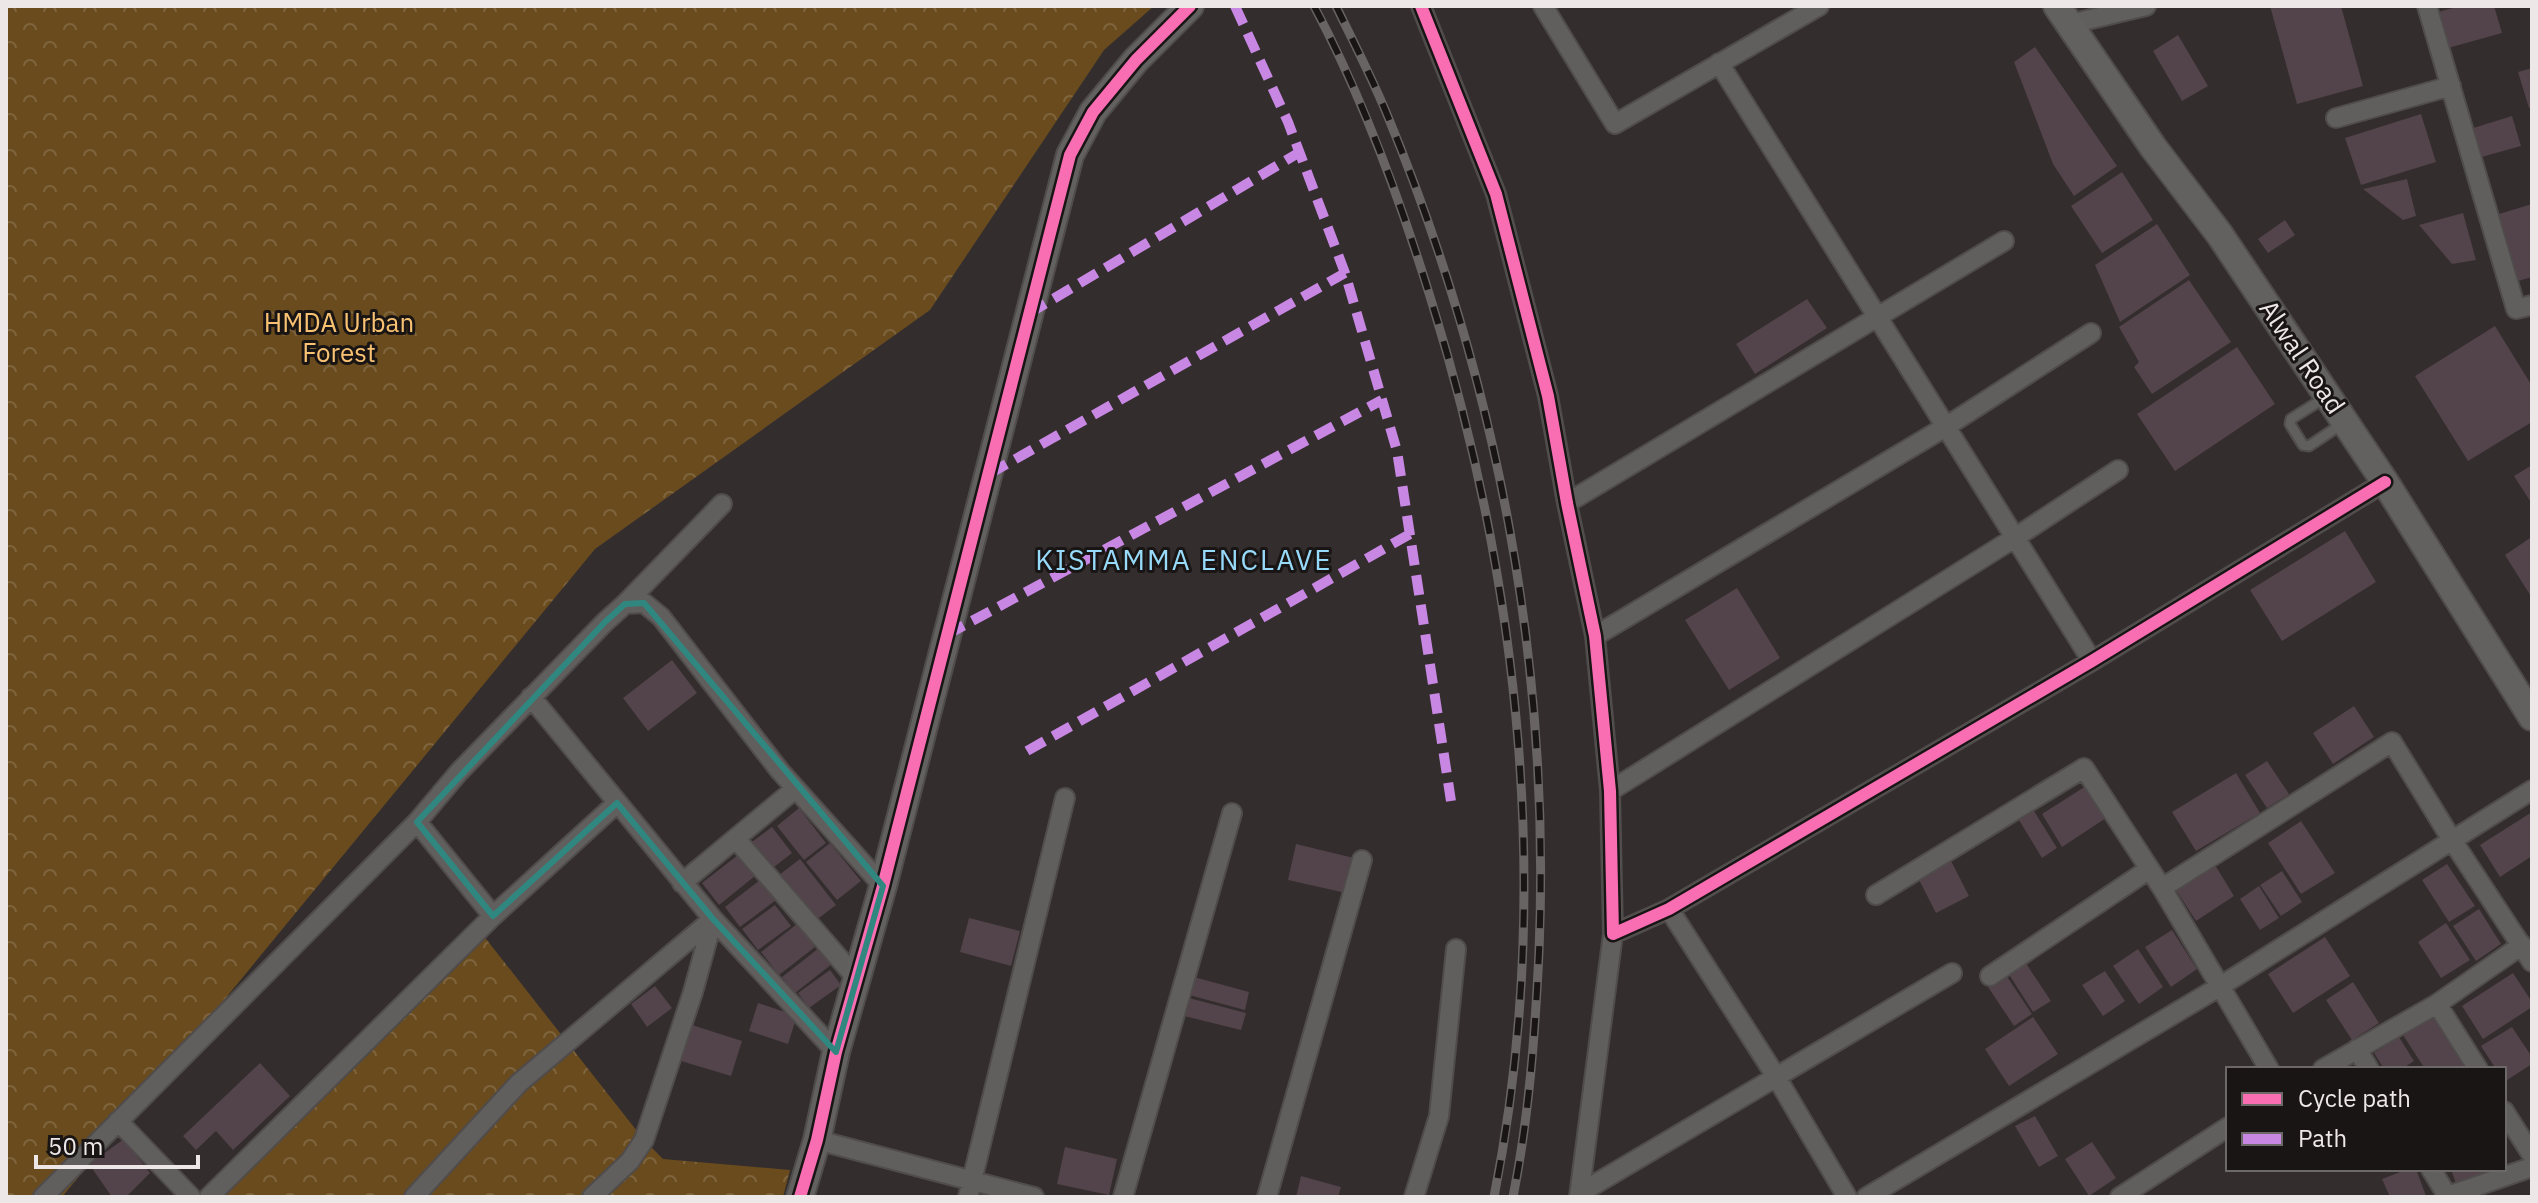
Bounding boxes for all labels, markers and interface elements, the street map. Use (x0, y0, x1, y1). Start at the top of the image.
street label: Alwal Road (2252, 293, 2353, 420)
park label: HMDA Urban Forest (264, 305, 414, 369)
district label: KISTAMMA ENCLAVE (1035, 541, 1333, 578)
legend (2226, 1067, 2506, 1171)
text: Cycle path (2298, 1082, 2411, 1114)
scale bar (36, 1119, 198, 1169)
text: Path (2298, 1122, 2347, 1154)
text: 50 m (48, 1130, 103, 1162)

